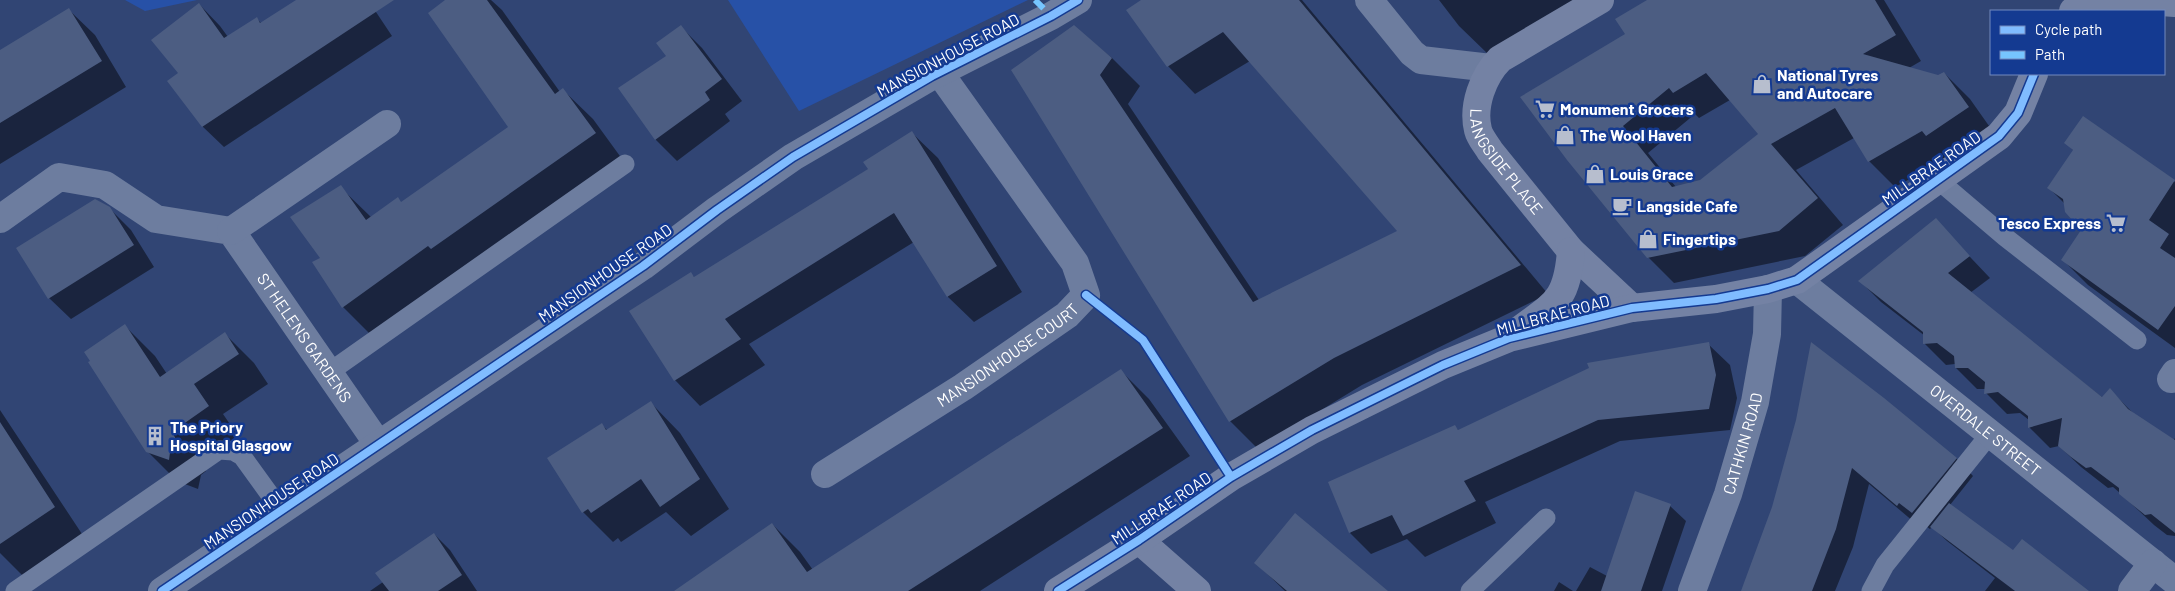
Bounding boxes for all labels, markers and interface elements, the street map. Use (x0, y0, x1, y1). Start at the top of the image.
street label: MANSIONHOUSE ROAD (873, 9, 1022, 100)
legend (1990, 10, 2165, 75)
text: Cycle path (2035, 20, 2102, 38)
text: Path (2035, 45, 2065, 63)
place label: National Tyres and Autocare (1777, 65, 1878, 102)
shop icon: National Tyres and Autocare (1751, 73, 1773, 95)
supermarket icon: Monument Grocers (1534, 98, 1556, 120)
place label: Monument Grocers (1560, 99, 1694, 118)
street label: LANGSIDE PLACE (1467, 108, 1547, 218)
shop icon: The Wool Haven (1554, 124, 1576, 146)
place label: The Wool Haven (1580, 125, 1692, 144)
street label: MILLBRAE ROAD (1878, 127, 1984, 209)
shop icon: Louis Grace (1584, 163, 1606, 185)
place label: Louis Grace (1610, 164, 1694, 183)
cafe icon: Langside Cafe (1611, 195, 1633, 217)
place label: Langside Cafe (1637, 196, 1738, 215)
supermarket icon: Tesco Express (2105, 212, 2127, 234)
place label: Tesco Express (1998, 213, 2101, 232)
street label: MANSIONHOUSE ROAD (534, 219, 675, 326)
shop icon: Fingertips (1637, 228, 1659, 250)
place label: Fingertips (1663, 229, 1736, 248)
street label: ST HELENS GARDENS (254, 269, 356, 406)
street label: MILLBRAE ROAD (1494, 290, 1611, 339)
street label: MANSIONHOUSE COURT (933, 299, 1082, 410)
street label: OVERDALE STREET (1927, 380, 2045, 480)
street label: CATHKIN ROAD (1718, 391, 1765, 497)
place label: The Priory Hospital Glasgow (170, 417, 292, 454)
building icon: The Priory Hospital Glasgow (144, 425, 166, 447)
street label: MANSIONHOUSE ROAD (200, 448, 342, 553)
street label: MILLBRAE ROAD (1107, 467, 1214, 548)

